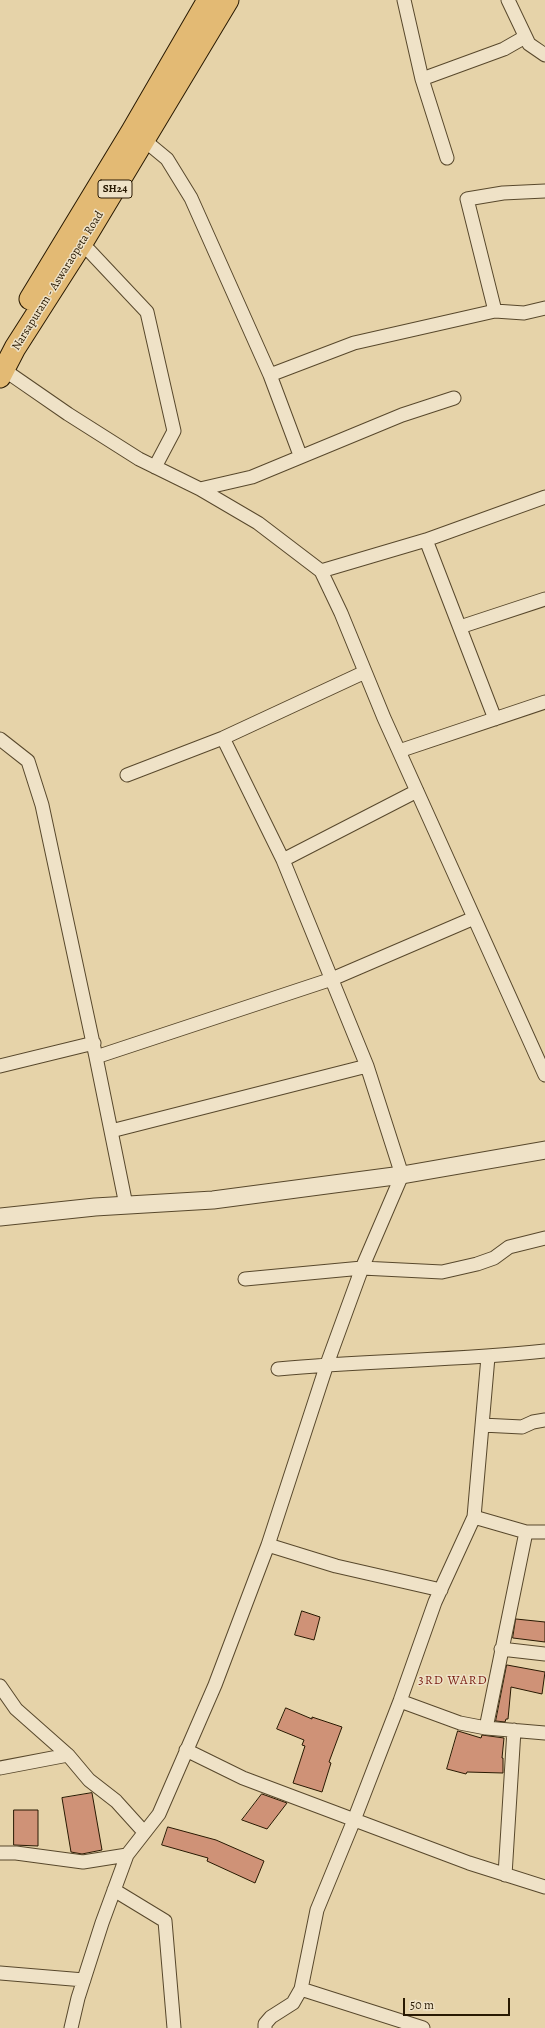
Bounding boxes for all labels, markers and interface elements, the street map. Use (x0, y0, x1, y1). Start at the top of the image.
road number: SH24 (98, 180, 132, 198)
street label: Narsapuram - Aswaraopeta Road (9, 209, 107, 353)
district label: 3RD WARD (418, 1673, 488, 1689)
scale bar (405, 1990, 512, 2016)
text: 50 m (410, 1997, 434, 2013)

